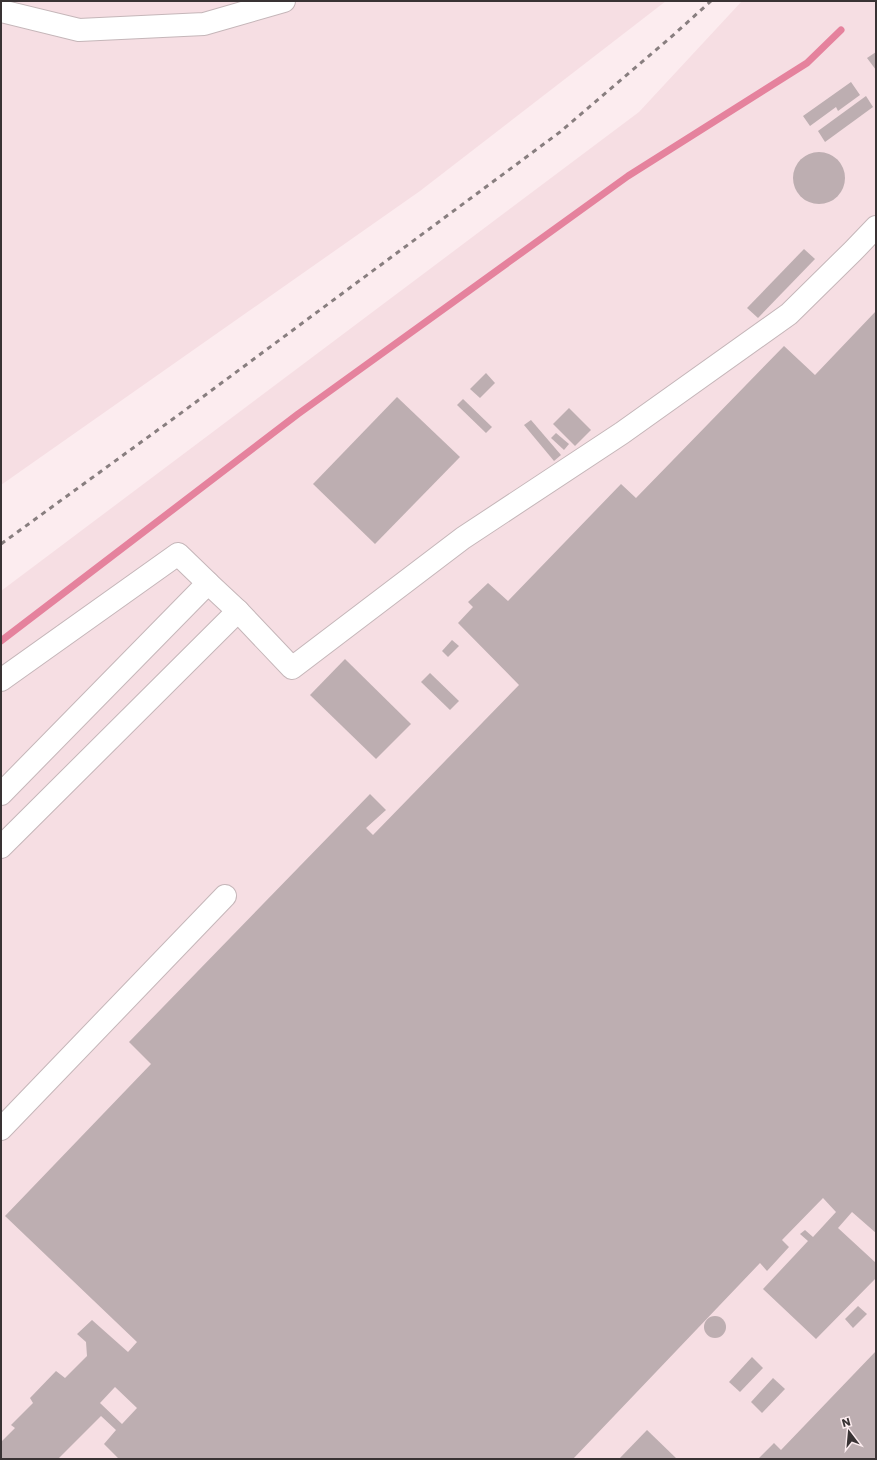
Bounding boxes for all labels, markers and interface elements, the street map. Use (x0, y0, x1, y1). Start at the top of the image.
north arrow (829, 1412, 869, 1452)
text: N (840, 1414, 852, 1431)

